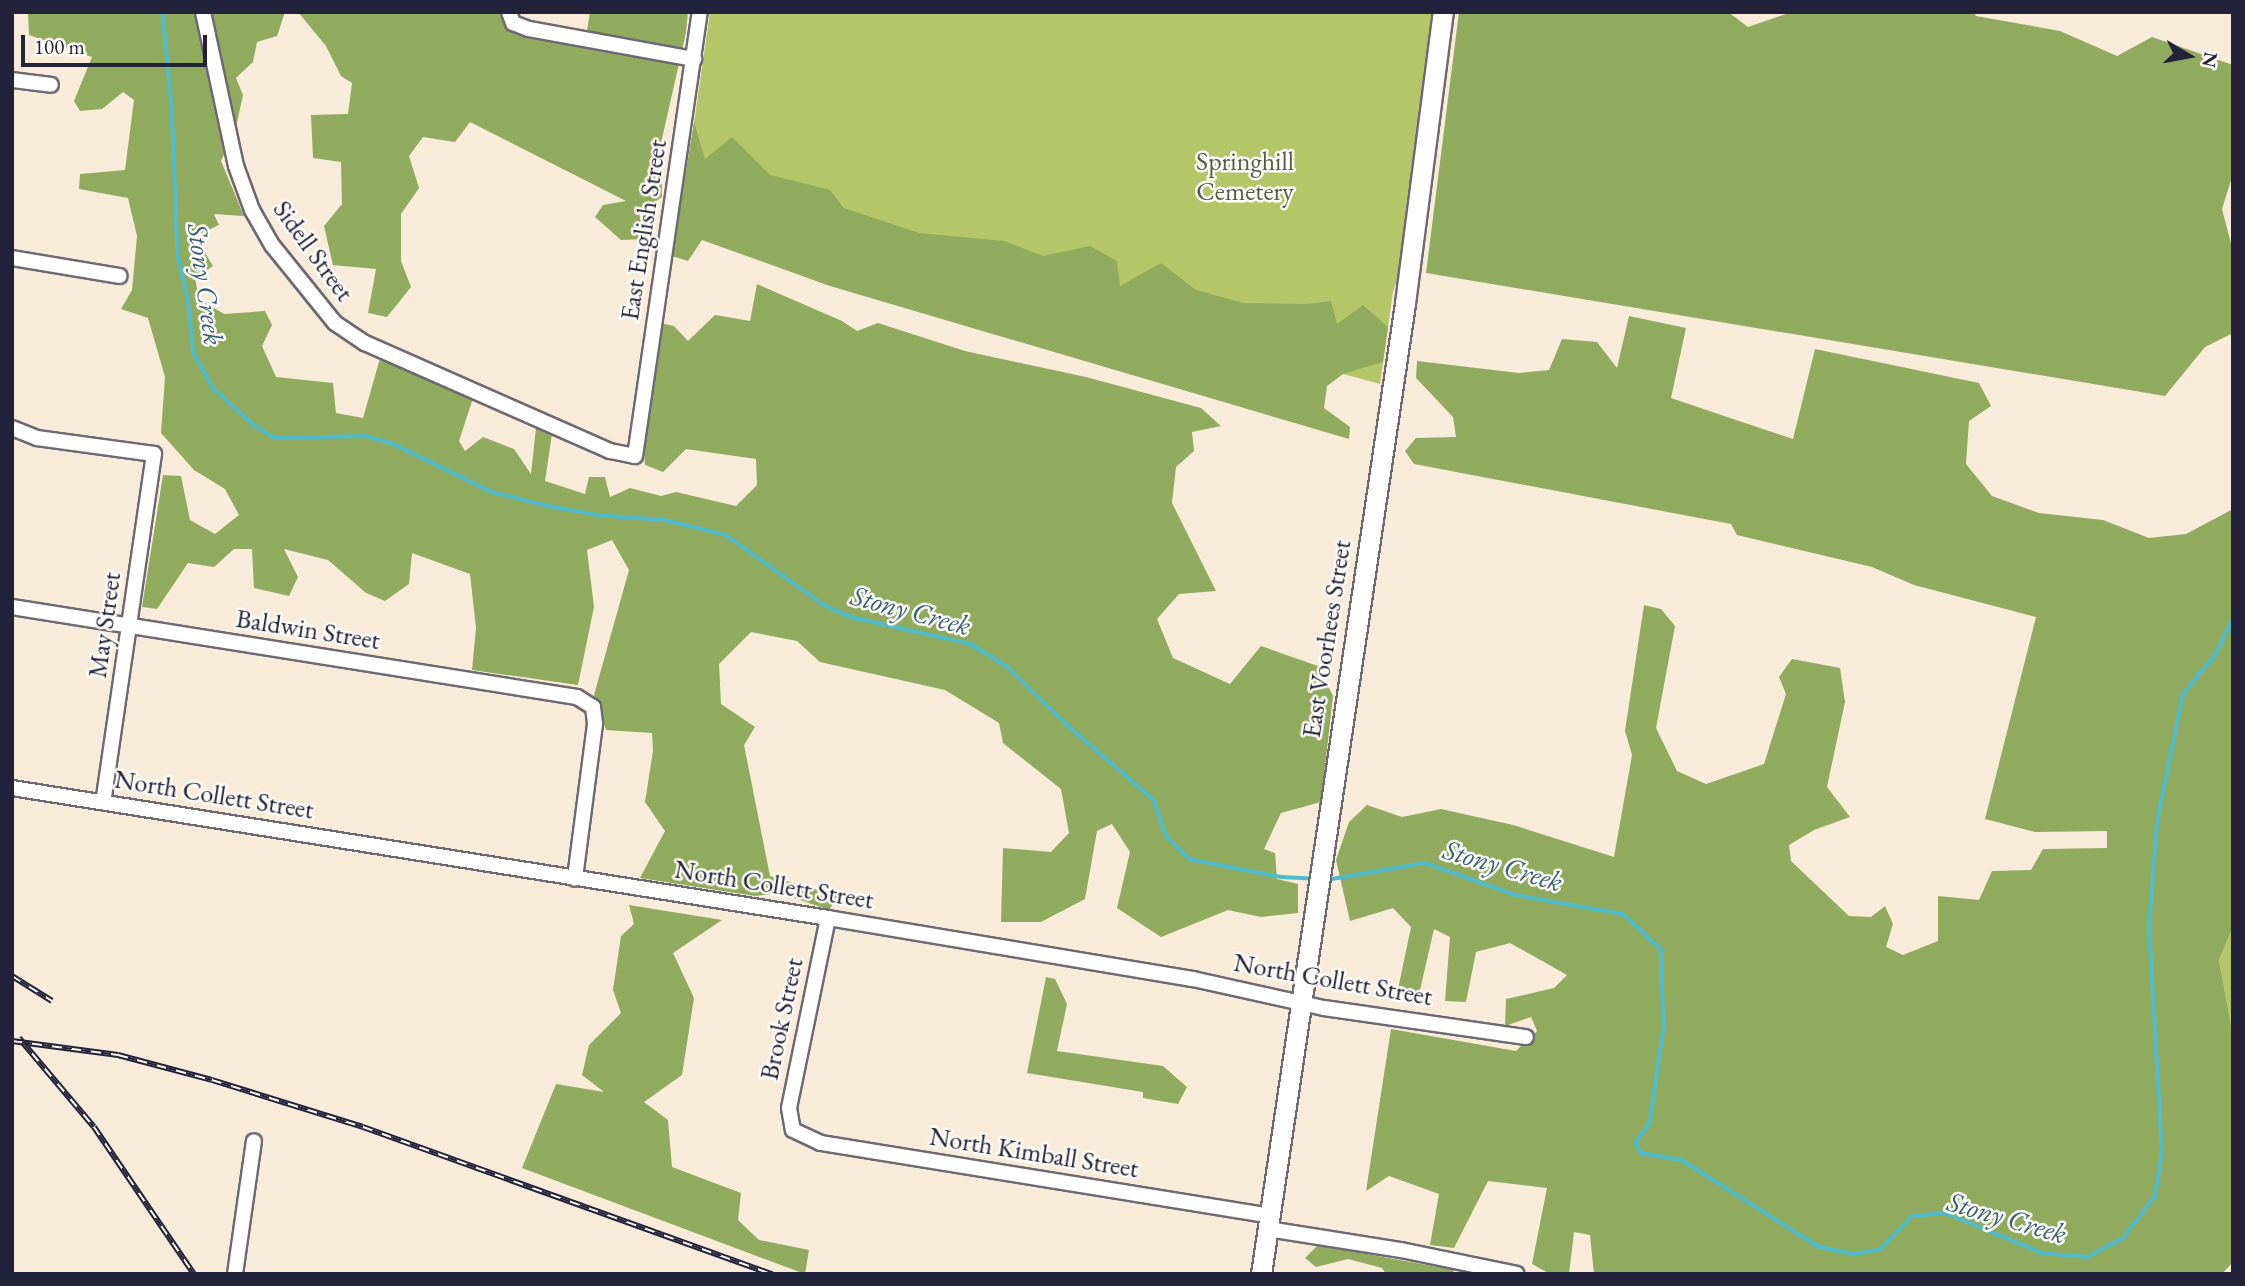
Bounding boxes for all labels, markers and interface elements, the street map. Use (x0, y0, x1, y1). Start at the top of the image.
scale bar (24, 21, 210, 65)
north arrow (2154, 21, 2224, 91)
text: 100 m (34, 33, 85, 60)
text: N (2197, 50, 2224, 69)
street label: East English Street (614, 137, 674, 323)
park label: Springhill Cemetery (1196, 146, 1294, 208)
street label: Sidell Street (266, 195, 360, 307)
water label: Stony Creek (181, 221, 231, 347)
street label: East Voorhees Street (1296, 538, 1358, 740)
street label: May Street (82, 570, 128, 680)
water label: Stony Creek (848, 578, 974, 642)
street label: Baldwin Street (234, 603, 382, 657)
street label: North Collett Street (112, 764, 316, 826)
water label: Stony Creek (1440, 832, 1566, 898)
street label: North Collett Street (672, 854, 876, 916)
street label: North Collett Street (1231, 947, 1435, 1013)
street label: Brook Street (754, 955, 810, 1083)
street label: North Kimball Street (927, 1121, 1141, 1185)
water label: Stony Creek (1944, 1184, 2070, 1250)

